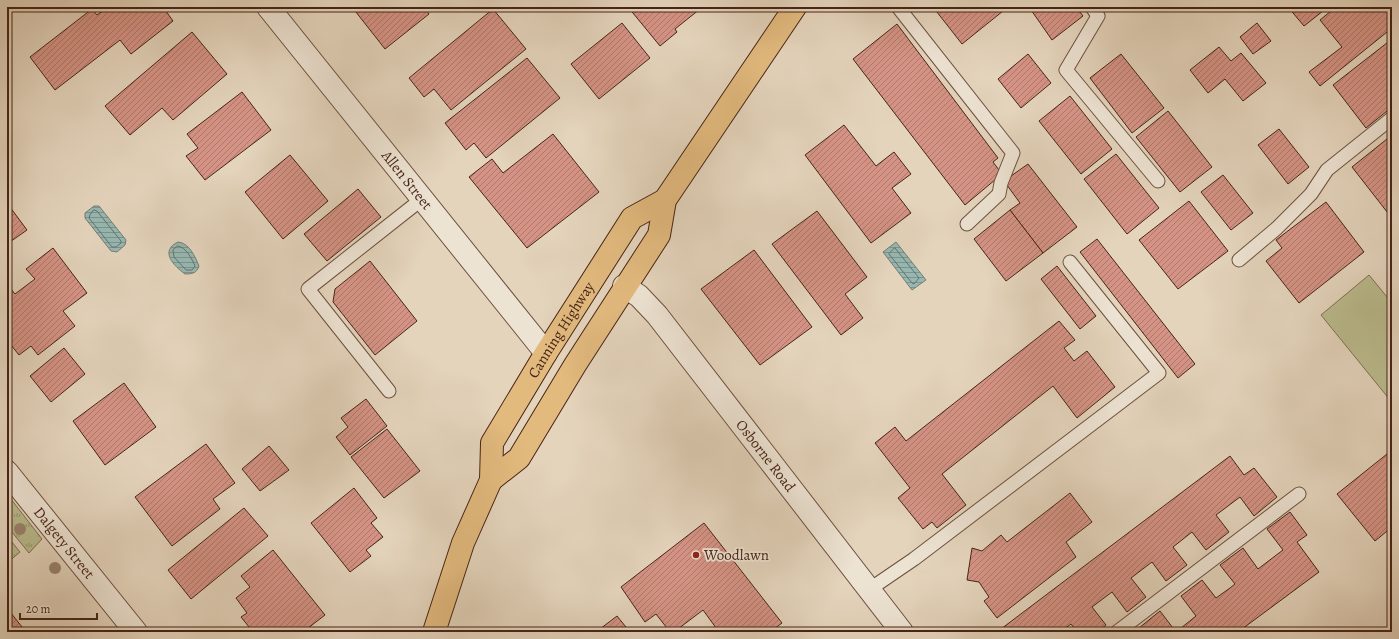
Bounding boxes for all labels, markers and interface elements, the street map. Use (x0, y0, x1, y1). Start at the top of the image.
street label: Allen Street (376, 145, 437, 214)
street label: Canning Highway (523, 278, 599, 382)
street label: Osborne Road (731, 415, 801, 497)
street label: Dalgety Street (29, 503, 99, 583)
place label: Woodlawn (703, 545, 769, 565)
marker: Woodlawn (691, 550, 701, 560)
scale bar (20, 595, 97, 621)
text: 20 m (26, 601, 50, 617)

